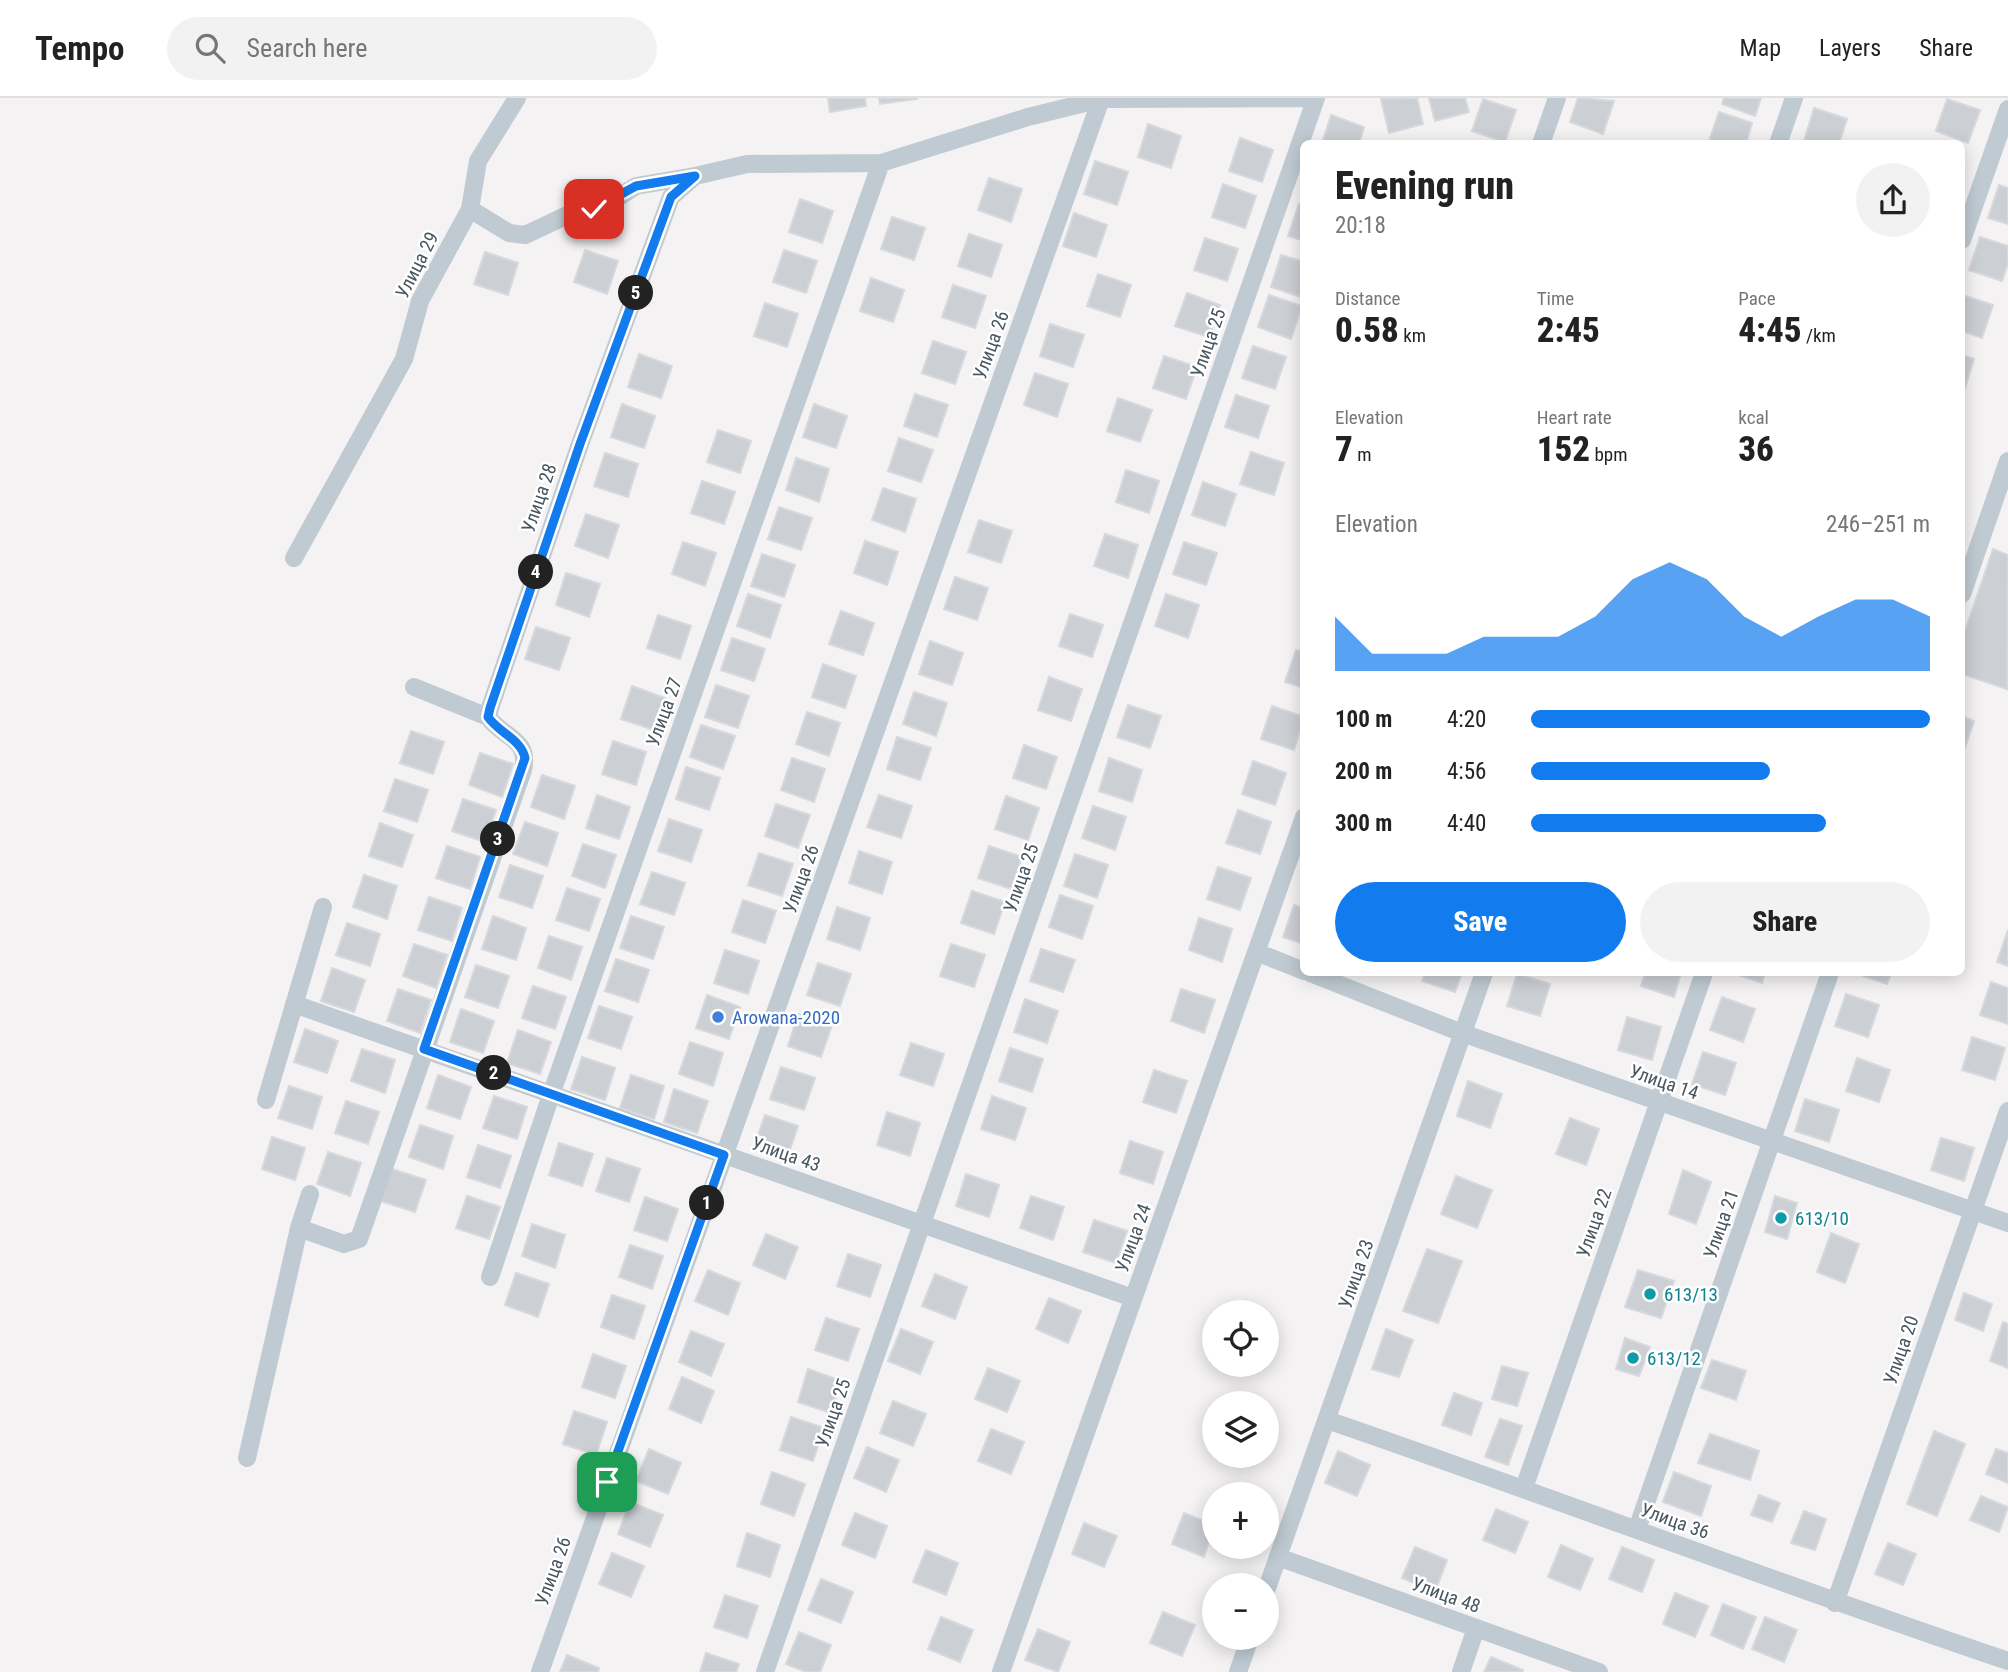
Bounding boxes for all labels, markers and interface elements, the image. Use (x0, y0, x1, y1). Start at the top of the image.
search box (167, 17, 657, 80)
text: Tempo (35, 29, 125, 68)
icon: search (191, 29, 229, 67)
text: Search here (247, 33, 367, 63)
text: Map (1740, 34, 1781, 62)
text: Layers (1819, 34, 1881, 62)
text: Share (1919, 34, 1973, 62)
button: share (1856, 163, 1930, 237)
text: Evening run (1335, 164, 1514, 208)
pin (564, 179, 624, 239)
icon: check (575, 190, 613, 228)
text: 20:18 (1335, 212, 1386, 239)
street label: Улица 29 (391, 228, 443, 302)
pin: 5 (618, 276, 654, 310)
text: 5 (631, 281, 640, 304)
text: Distance (1335, 287, 1400, 310)
text: Time (1537, 287, 1574, 310)
text: Pace (1738, 287, 1776, 310)
street label: Улица 25 (1186, 306, 1230, 380)
street label: Улица 26 (968, 308, 1014, 382)
text: 0.58 (1335, 310, 1399, 351)
text: 2:45 (1537, 310, 1600, 351)
text: 4:45 (1738, 310, 1802, 351)
text: km (1399, 324, 1426, 347)
text: /km (1802, 324, 1836, 347)
text: Elevation (1335, 406, 1403, 429)
text: Heart rate (1537, 406, 1612, 429)
text: kcal (1738, 406, 1769, 429)
text: 7 (1335, 429, 1353, 470)
text: 152 (1537, 429, 1590, 470)
text: 36 (1738, 429, 1774, 470)
text: m (1353, 443, 1371, 466)
text: bpm (1590, 443, 1627, 466)
street label: Улица 28 (517, 461, 561, 535)
text: Elevation (1335, 511, 1418, 538)
text: 246–251 m (1826, 511, 1930, 538)
pin: 4 (518, 554, 554, 589)
text: 4 (531, 560, 540, 583)
street label: Улица 27 (641, 675, 687, 749)
text: 100 m (1335, 706, 1392, 733)
text: 4:20 (1447, 706, 1486, 733)
text: 200 m (1335, 758, 1392, 785)
text: 4:56 (1447, 758, 1486, 785)
text: 300 m (1335, 810, 1392, 837)
text: 4:40 (1447, 810, 1486, 837)
pin: 3 (480, 822, 516, 856)
text: 3 (493, 827, 502, 850)
street label: Улица 25 (999, 841, 1043, 915)
street label: Улица 26 (778, 842, 824, 916)
button: Save (1335, 882, 1626, 962)
button: Share (1640, 882, 1930, 962)
place label: Arowana-2020 (732, 1006, 840, 1029)
marker: Arowana-2020 (710, 1009, 726, 1025)
pin: 2 (476, 1056, 512, 1090)
street label: Улица 14 (1627, 1060, 1701, 1104)
text: 2 (489, 1061, 498, 1084)
street label: Улица 43 (749, 1132, 823, 1176)
pin: 1 (690, 1186, 724, 1220)
street label: Улица 22 (1572, 1186, 1616, 1260)
street label: Улица 21 (1699, 1187, 1743, 1261)
text: 1 (702, 1191, 711, 1214)
street label: Улица 24 (1110, 1201, 1156, 1275)
place label: 613/10 (1795, 1207, 1849, 1230)
marker: 613/10 (1773, 1210, 1789, 1226)
street label: Улица 23 (1334, 1237, 1378, 1311)
place label: 613/13 (1664, 1283, 1718, 1306)
marker: 613/13 (1642, 1286, 1658, 1302)
map controls (1202, 1300, 1279, 1650)
button: locate (1202, 1300, 1279, 1377)
street label: Улица 20 (1879, 1313, 1923, 1387)
place label: 613/12 (1647, 1347, 1701, 1370)
marker: 613/12 (1625, 1350, 1641, 1366)
street label: Улица 25 (811, 1376, 855, 1450)
button: layers (1202, 1391, 1279, 1468)
pin (577, 1452, 637, 1512)
icon: arrive (588, 1463, 626, 1501)
button: + (1202, 1482, 1279, 1559)
street label: Улица 36 (1638, 1498, 1712, 1544)
street label: Улица 26 (530, 1534, 576, 1608)
street label: Улица 48 (1409, 1572, 1483, 1618)
button: − (1202, 1573, 1279, 1650)

